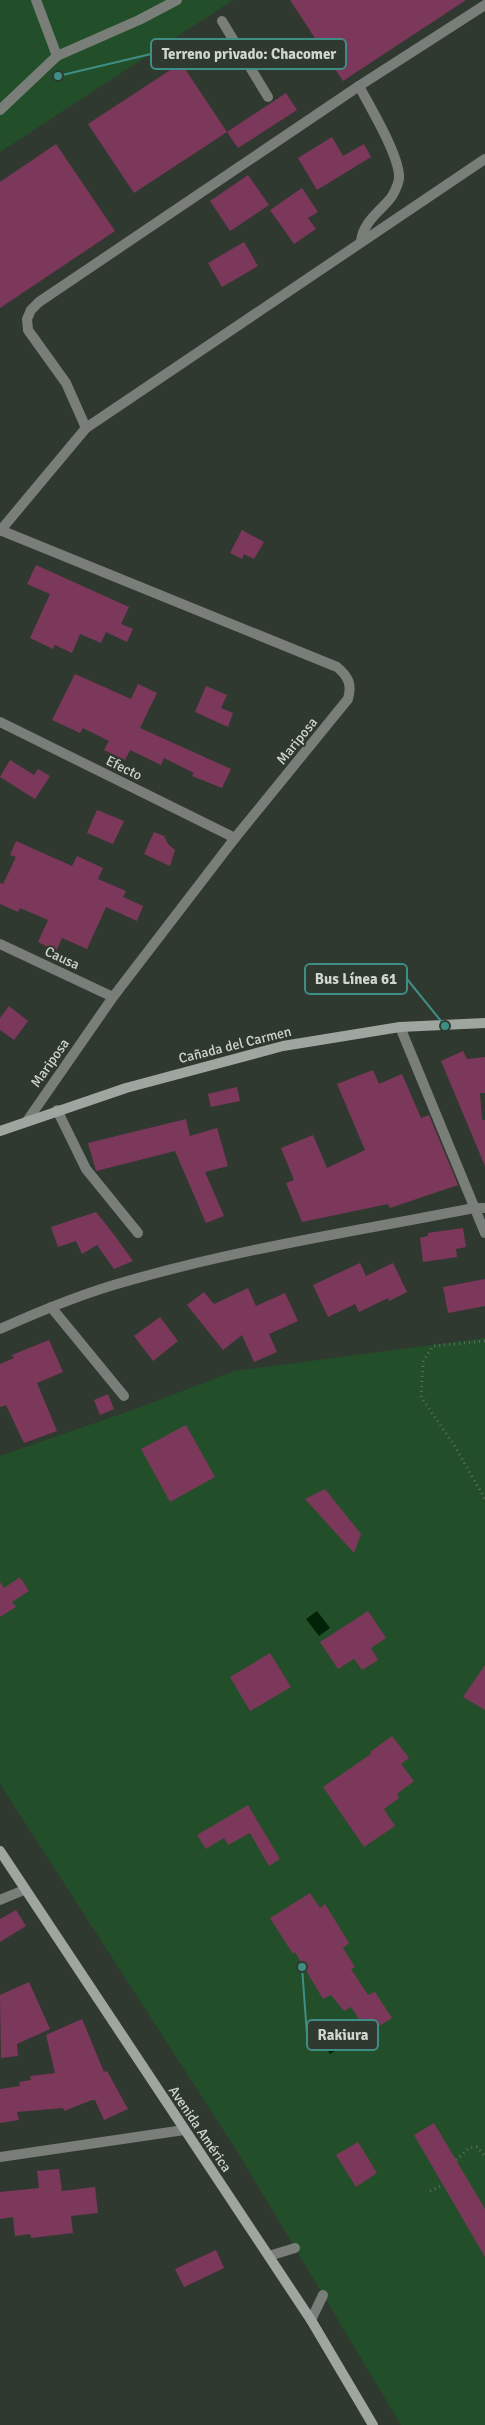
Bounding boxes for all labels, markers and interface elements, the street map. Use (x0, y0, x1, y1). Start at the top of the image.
callout: Terreno privado: Chacomer (151, 39, 346, 69)
text: Terreno privado: Chacomer (162, 45, 336, 63)
street label: Mariposa (273, 714, 321, 768)
street label: Efecto (103, 752, 145, 784)
street label: Causa (42, 943, 82, 973)
callout: Bus Línea 61 (305, 964, 407, 994)
text: Bus Línea 61 (315, 970, 397, 988)
street label: Cañada del Carmen (177, 1023, 293, 1067)
street label: Mariposa (27, 1035, 73, 1091)
callout: Rakiura (307, 2020, 378, 2050)
text: Rakiura (318, 2026, 369, 2044)
street label: Avenida América (165, 2083, 235, 2175)

